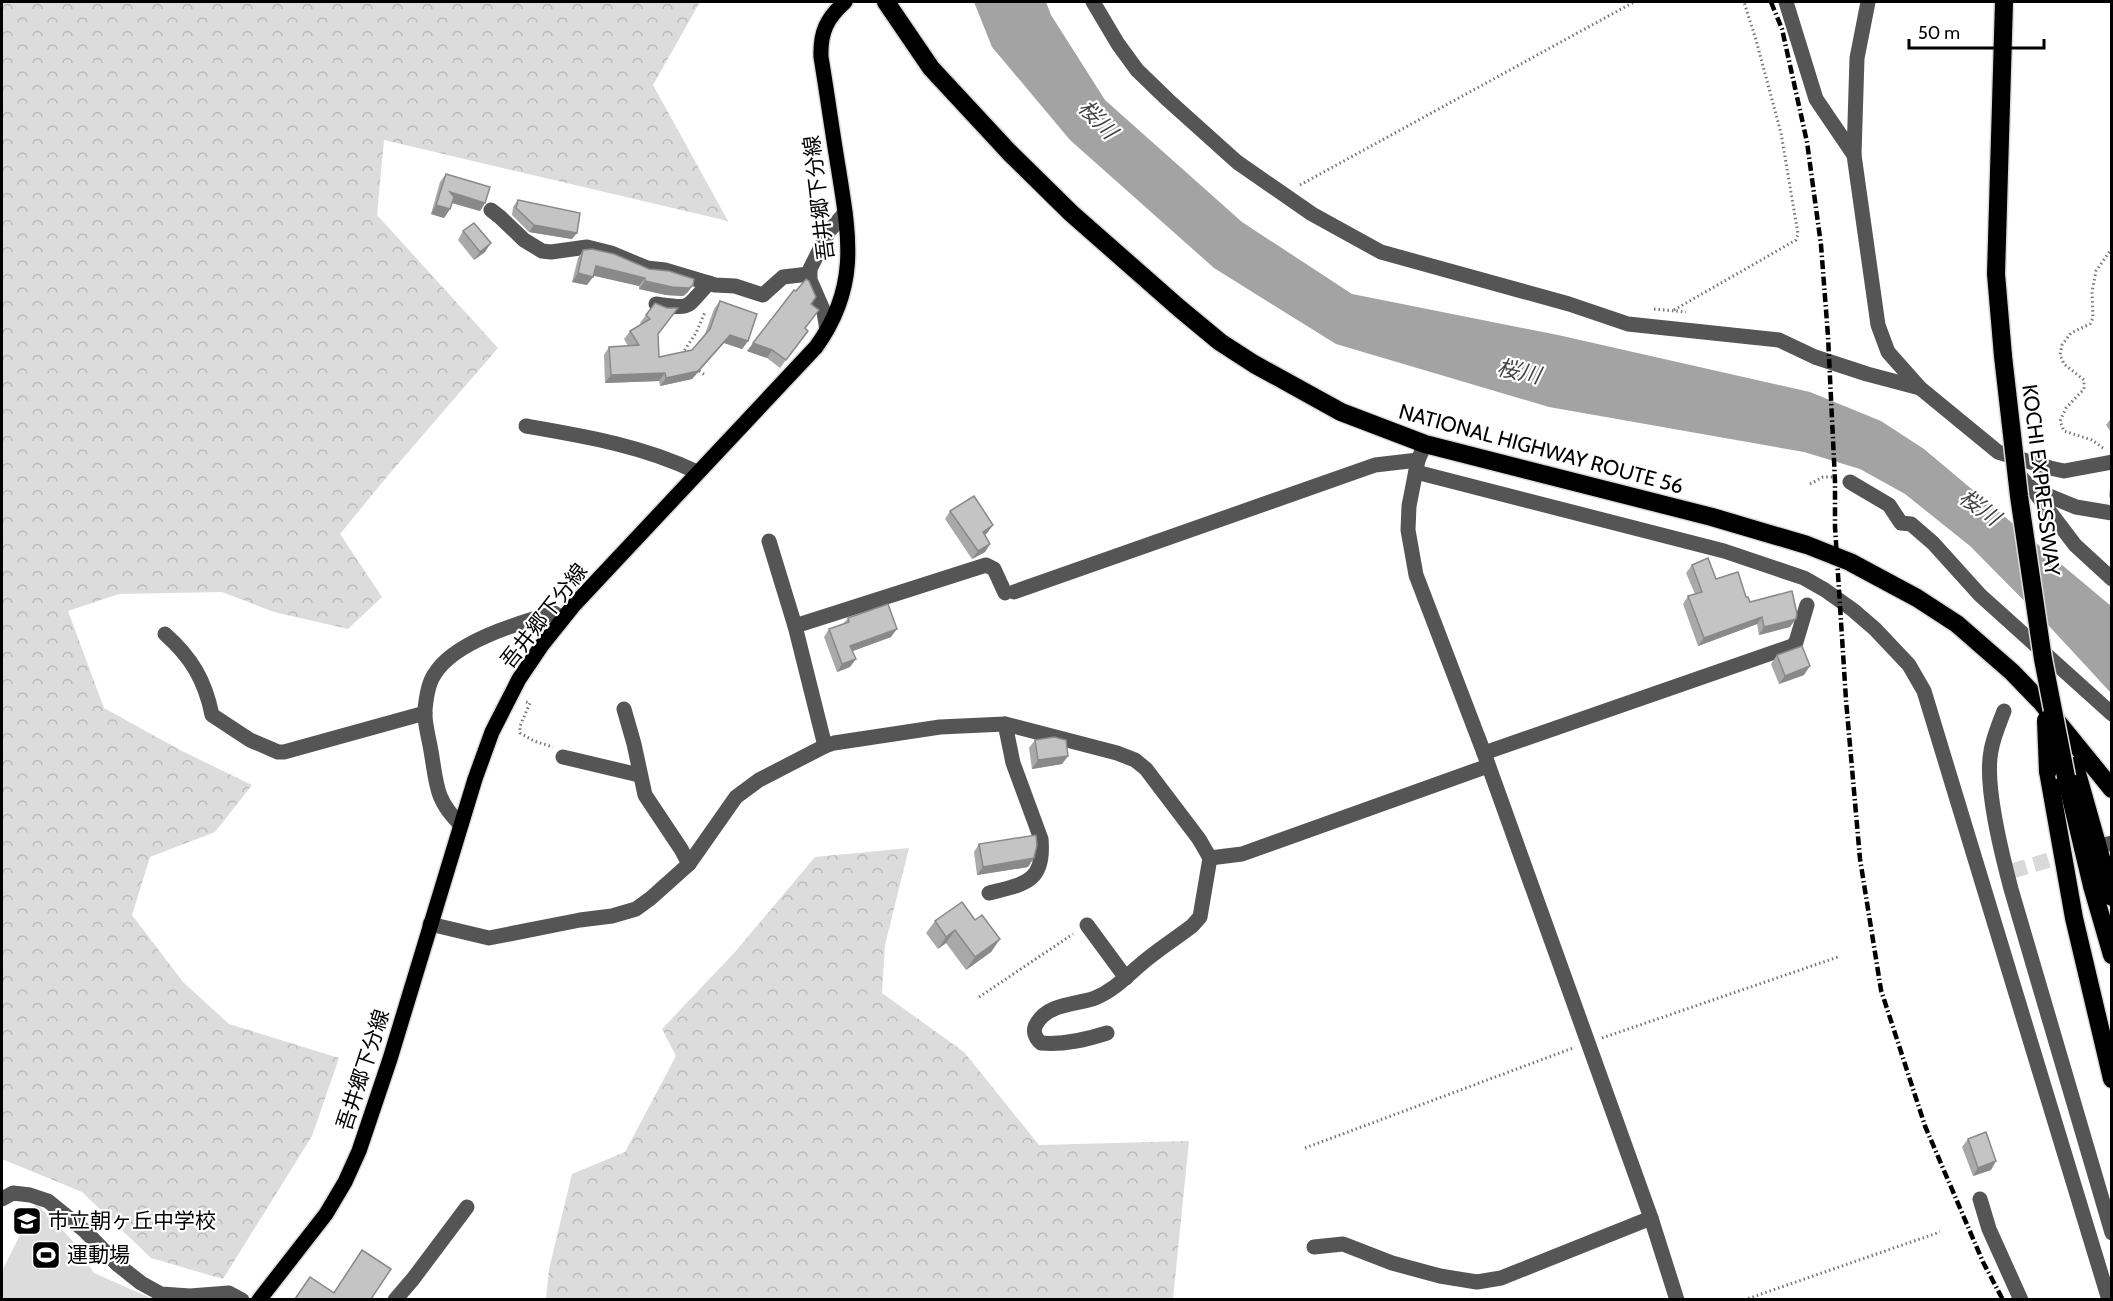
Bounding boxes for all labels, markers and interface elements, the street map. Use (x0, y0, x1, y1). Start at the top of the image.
scale bar (1909, 12, 2044, 50)
text: 50 m (1918, 22, 1960, 44)
water label: 桜川 (1073, 94, 1124, 146)
street label: 吾井郷下分線 (798, 134, 839, 262)
water label: 桜川 (1495, 354, 1545, 390)
street label: KOCHI EXPRESSWAY (2017, 383, 2066, 578)
street label: NATIONAL HIGHWAY ROUTE 56 (1396, 398, 1686, 499)
water label: 桜川 (1954, 484, 2007, 532)
street label: 吾井郷下分線 (495, 558, 592, 673)
street label: 吾井郷下分線 (331, 1006, 394, 1134)
school or university icon: 市立朝ヶ丘中学校 (11, 1205, 43, 1237)
place label: 市立朝ヶ丘中学校 (48, 1208, 216, 1233)
sports icon: 運動場 (30, 1239, 62, 1271)
place label: 運動場 (67, 1242, 130, 1267)

